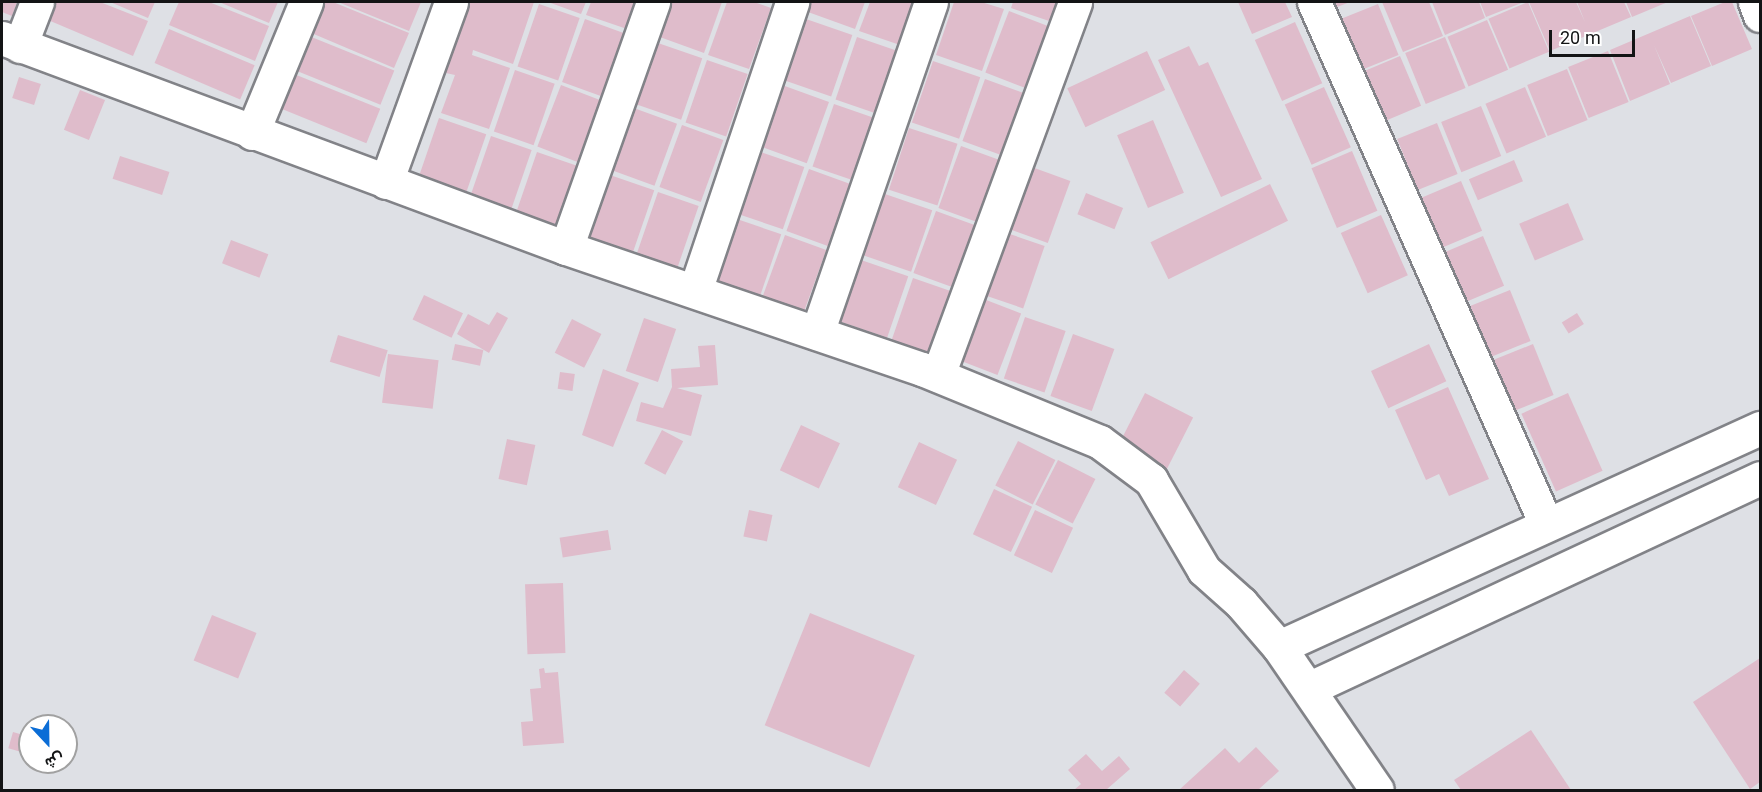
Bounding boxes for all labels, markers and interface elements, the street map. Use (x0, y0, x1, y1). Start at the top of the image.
scale bar (1552, 18, 1638, 56)
text: 20 m (1560, 26, 1601, 54)
north arrow (18, 714, 78, 774)
text: ش (41, 744, 68, 774)

